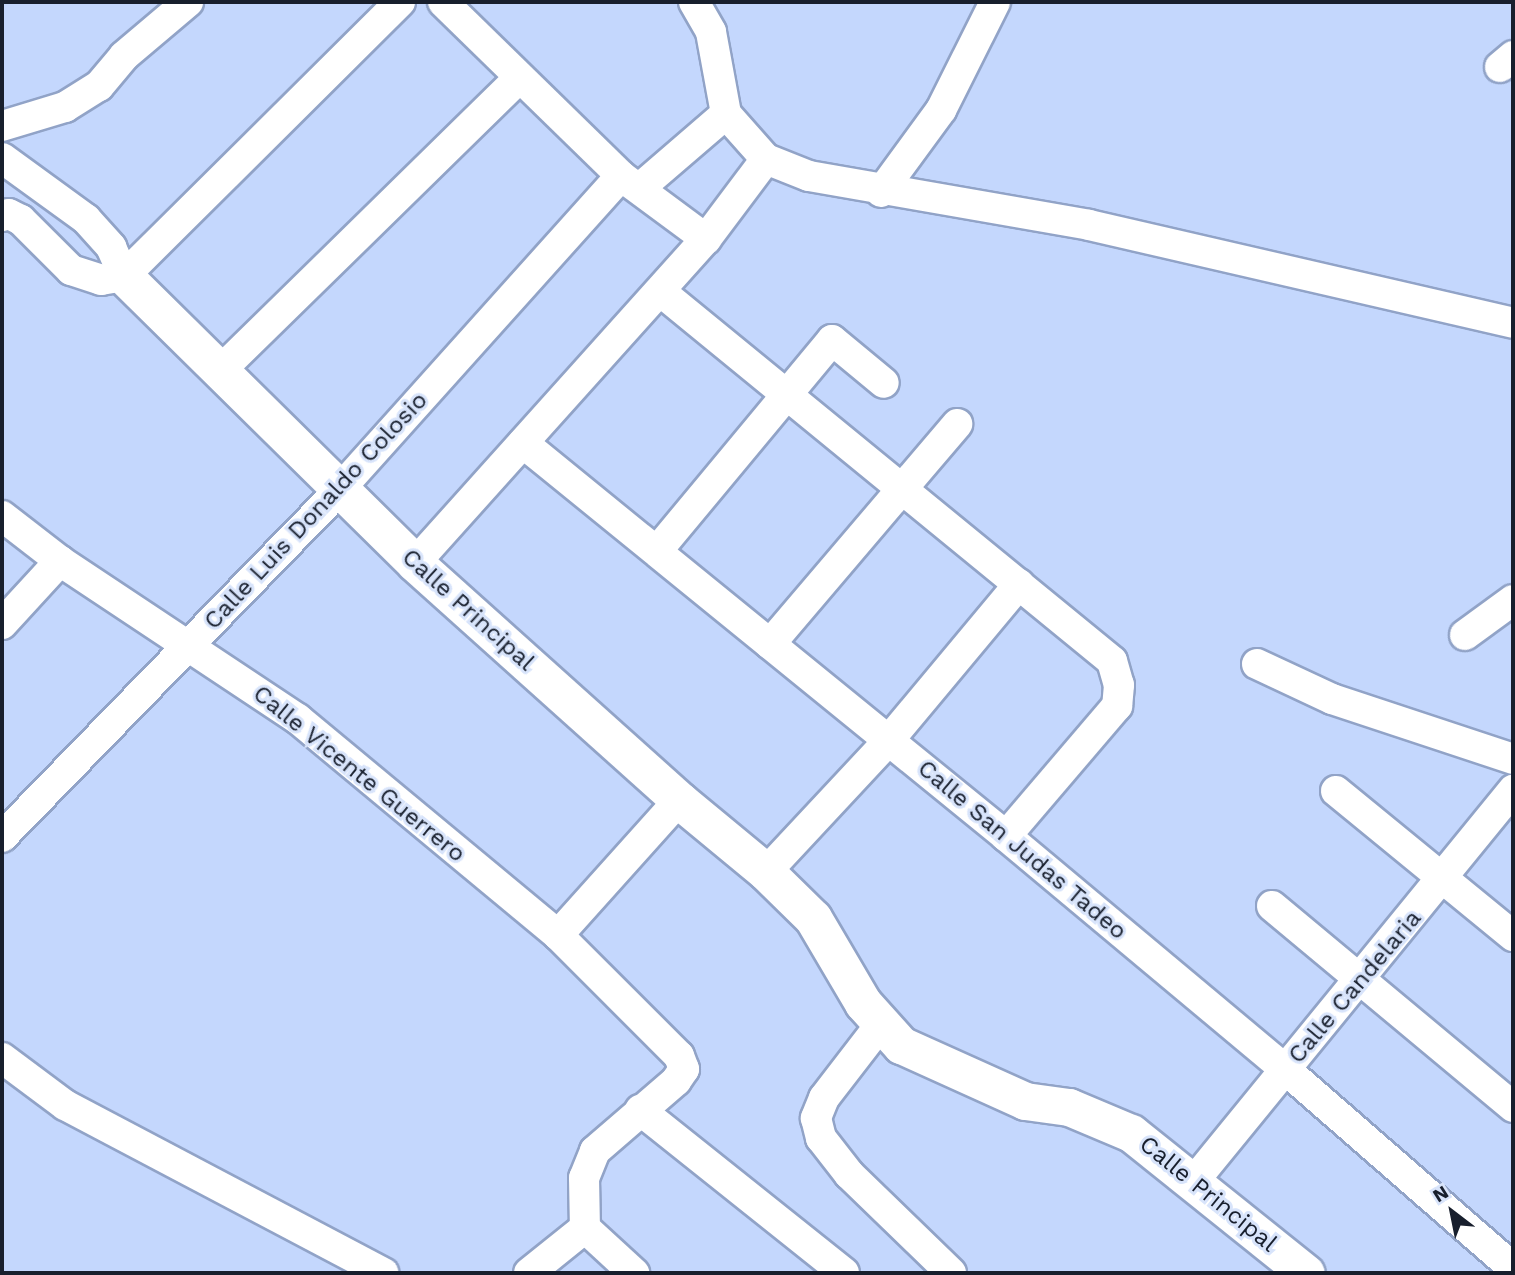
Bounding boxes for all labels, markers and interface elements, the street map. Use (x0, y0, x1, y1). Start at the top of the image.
street label: Calle Luis Donaldo Colosio (198, 386, 434, 636)
street label: Calle Principal (396, 543, 540, 677)
street label: Calle Vicente Guerrero (247, 679, 471, 869)
street label: Calle San Judas Tadeo (911, 754, 1133, 946)
street label: Calle Candelaria (1283, 904, 1427, 1070)
street label: Calle Principal (1134, 1130, 1282, 1258)
north arrow (1417, 1177, 1487, 1247)
text: N (1429, 1180, 1453, 1207)

